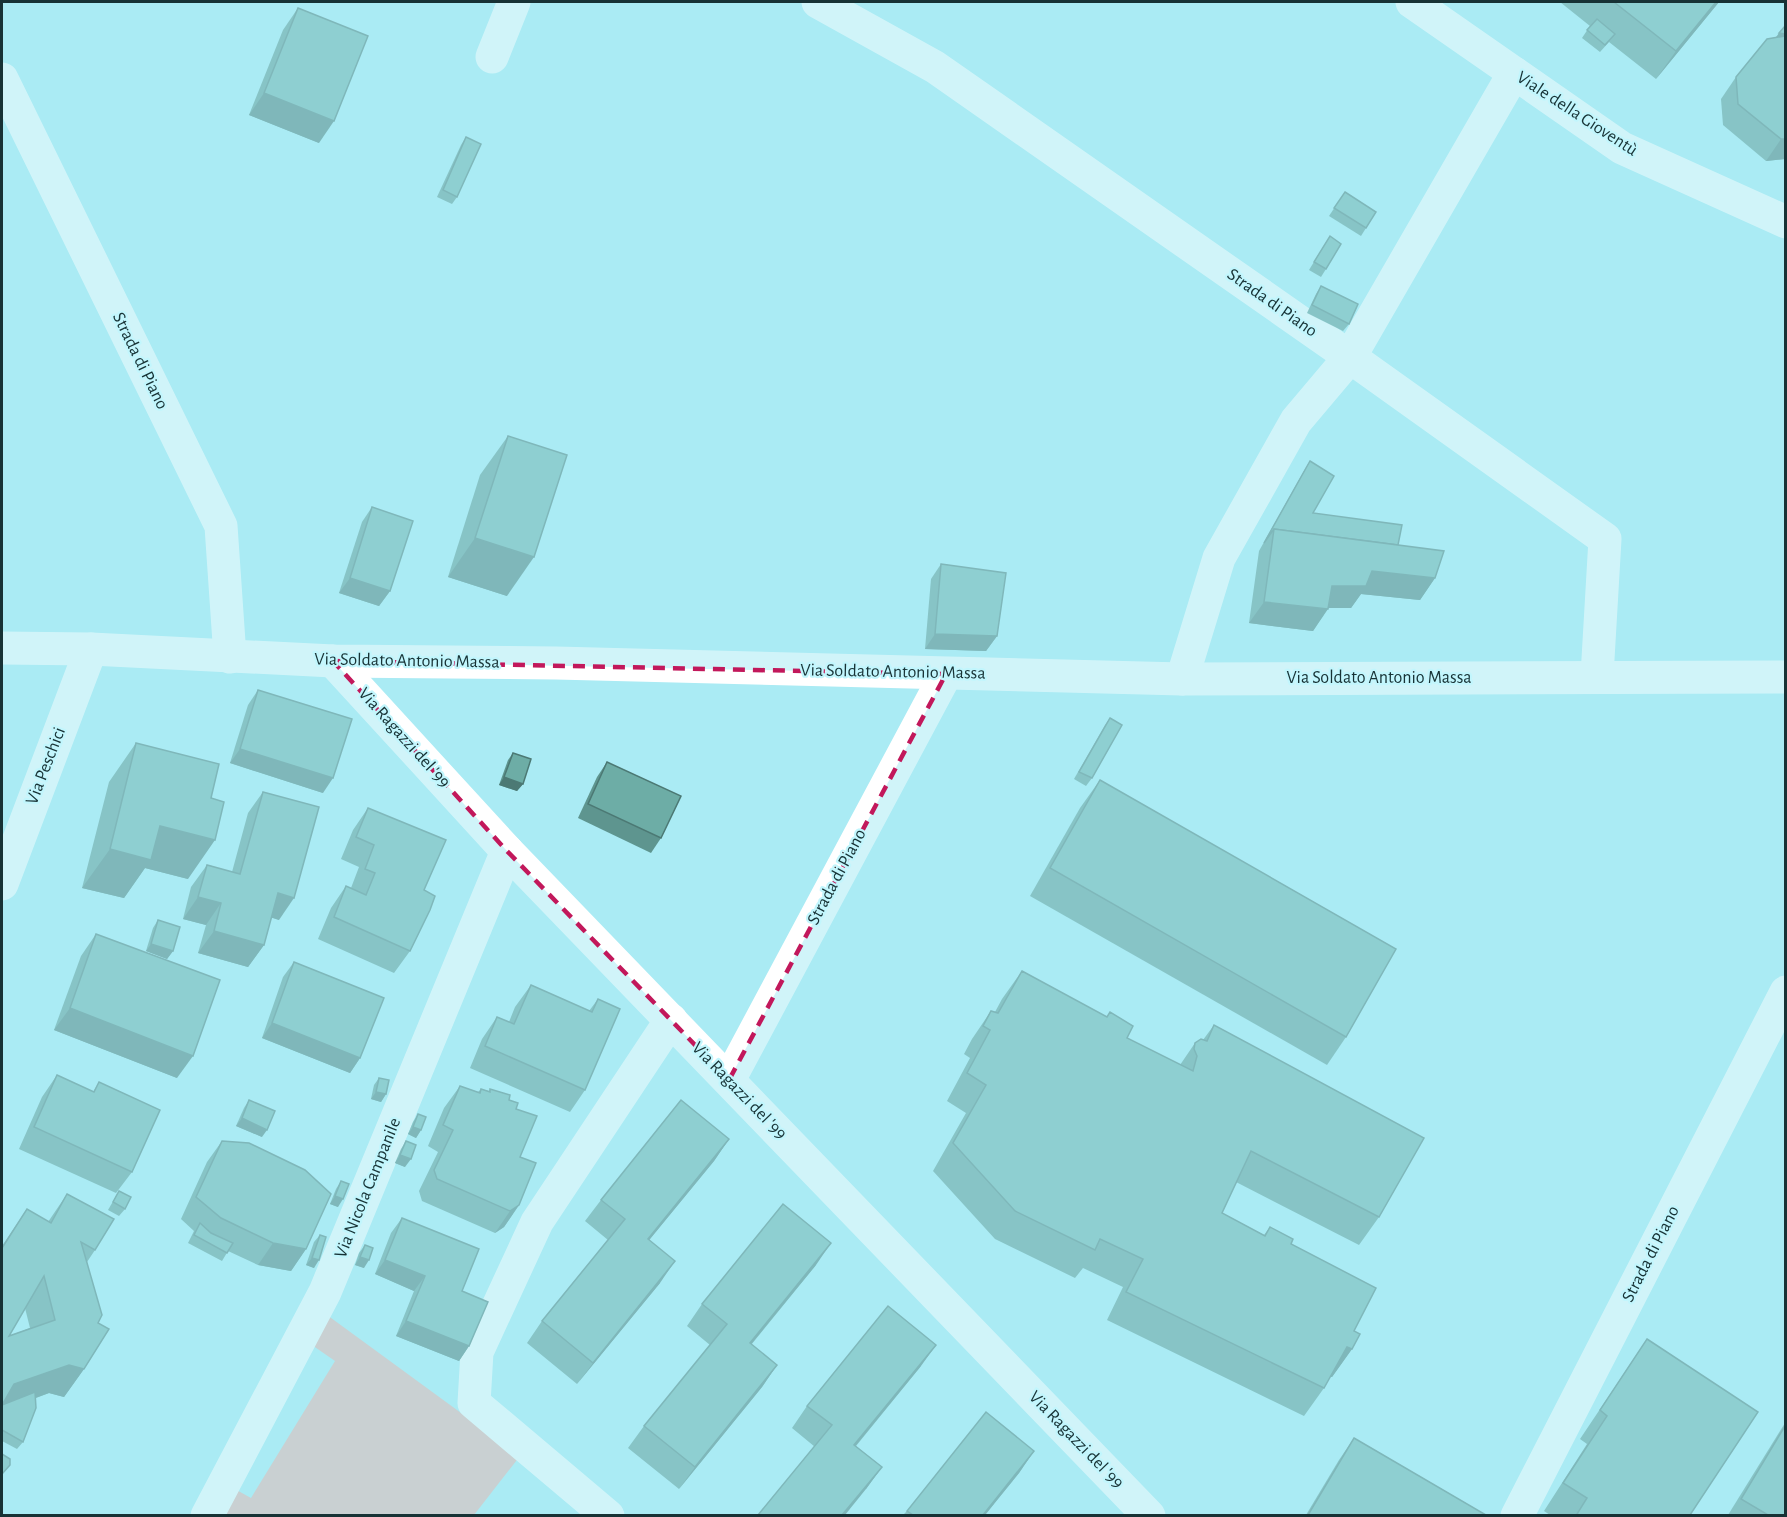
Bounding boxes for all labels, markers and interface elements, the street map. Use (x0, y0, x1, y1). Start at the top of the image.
street label: Viale della Gioventù (1513, 68, 1641, 160)
street label: Strada di Piano (1224, 265, 1320, 341)
street label: Strada di Piano (109, 310, 171, 412)
street label: Via Soldato Antonio Massa (314, 650, 500, 672)
street label: Via Soldato Antonio Massa (800, 661, 986, 683)
street label: Via Soldato Antonio Massa (1286, 669, 1472, 687)
street label: Via Ragazzi del '99 (355, 685, 453, 791)
street label: Via Peschici (23, 725, 69, 807)
street label: Strada di Piano (804, 826, 870, 928)
street label: Via Ragazzi del '99 (688, 1039, 790, 1143)
street label: Via Nicola Campanile (332, 1115, 404, 1261)
street label: Strada di Piano (1619, 1203, 1683, 1305)
street label: Via Ragazzi del '99 (1025, 1388, 1127, 1492)

